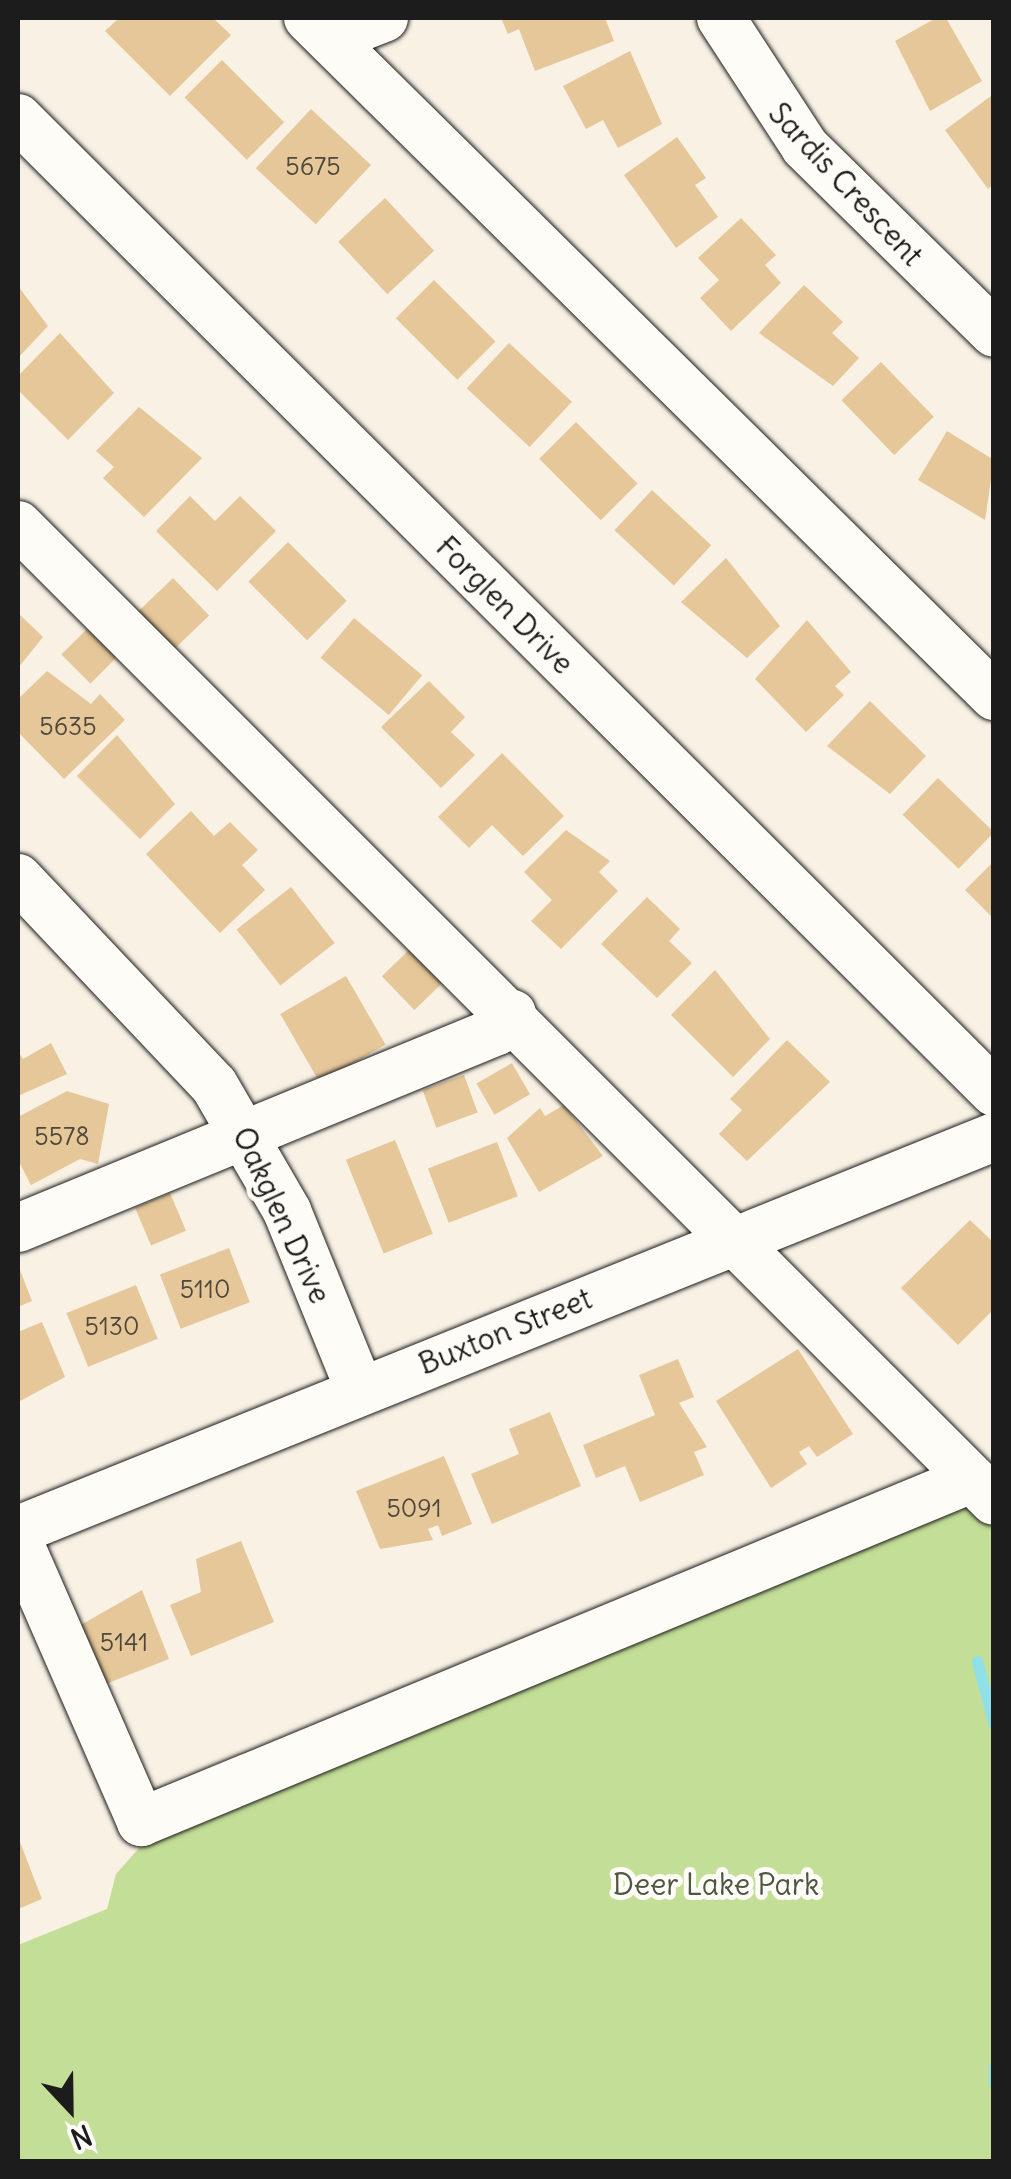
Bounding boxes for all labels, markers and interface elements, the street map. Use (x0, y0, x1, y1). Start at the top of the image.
street label: Sardis Crescent (761, 95, 931, 273)
house number: 5675 (285, 151, 341, 181)
street label: Forglen Drive (429, 529, 581, 681)
house number: 5635 (39, 711, 97, 741)
house number: 5578 (34, 1121, 90, 1151)
street label: Oakglen Drive (225, 1121, 339, 1309)
house number: 5110 (180, 1274, 230, 1304)
street label: Buxton Street (413, 1280, 597, 1382)
house number: 5130 (85, 1311, 139, 1341)
house number: 5091 (386, 1493, 442, 1523)
house number: 5141 (100, 1627, 148, 1657)
park label: Deer Lake Park (613, 1866, 819, 1902)
north arrow (20, 2059, 120, 2159)
text: N (66, 2116, 97, 2157)

